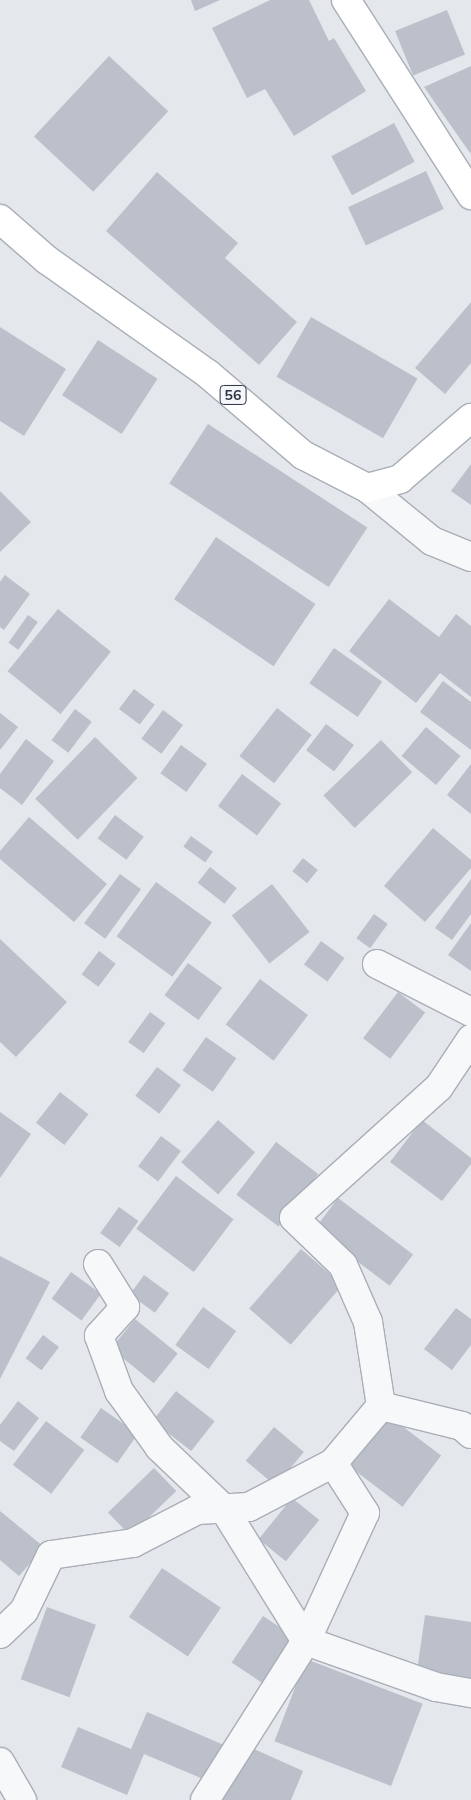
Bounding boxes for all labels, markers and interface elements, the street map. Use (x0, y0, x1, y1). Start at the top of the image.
road number: 56 (219, 384, 247, 406)

